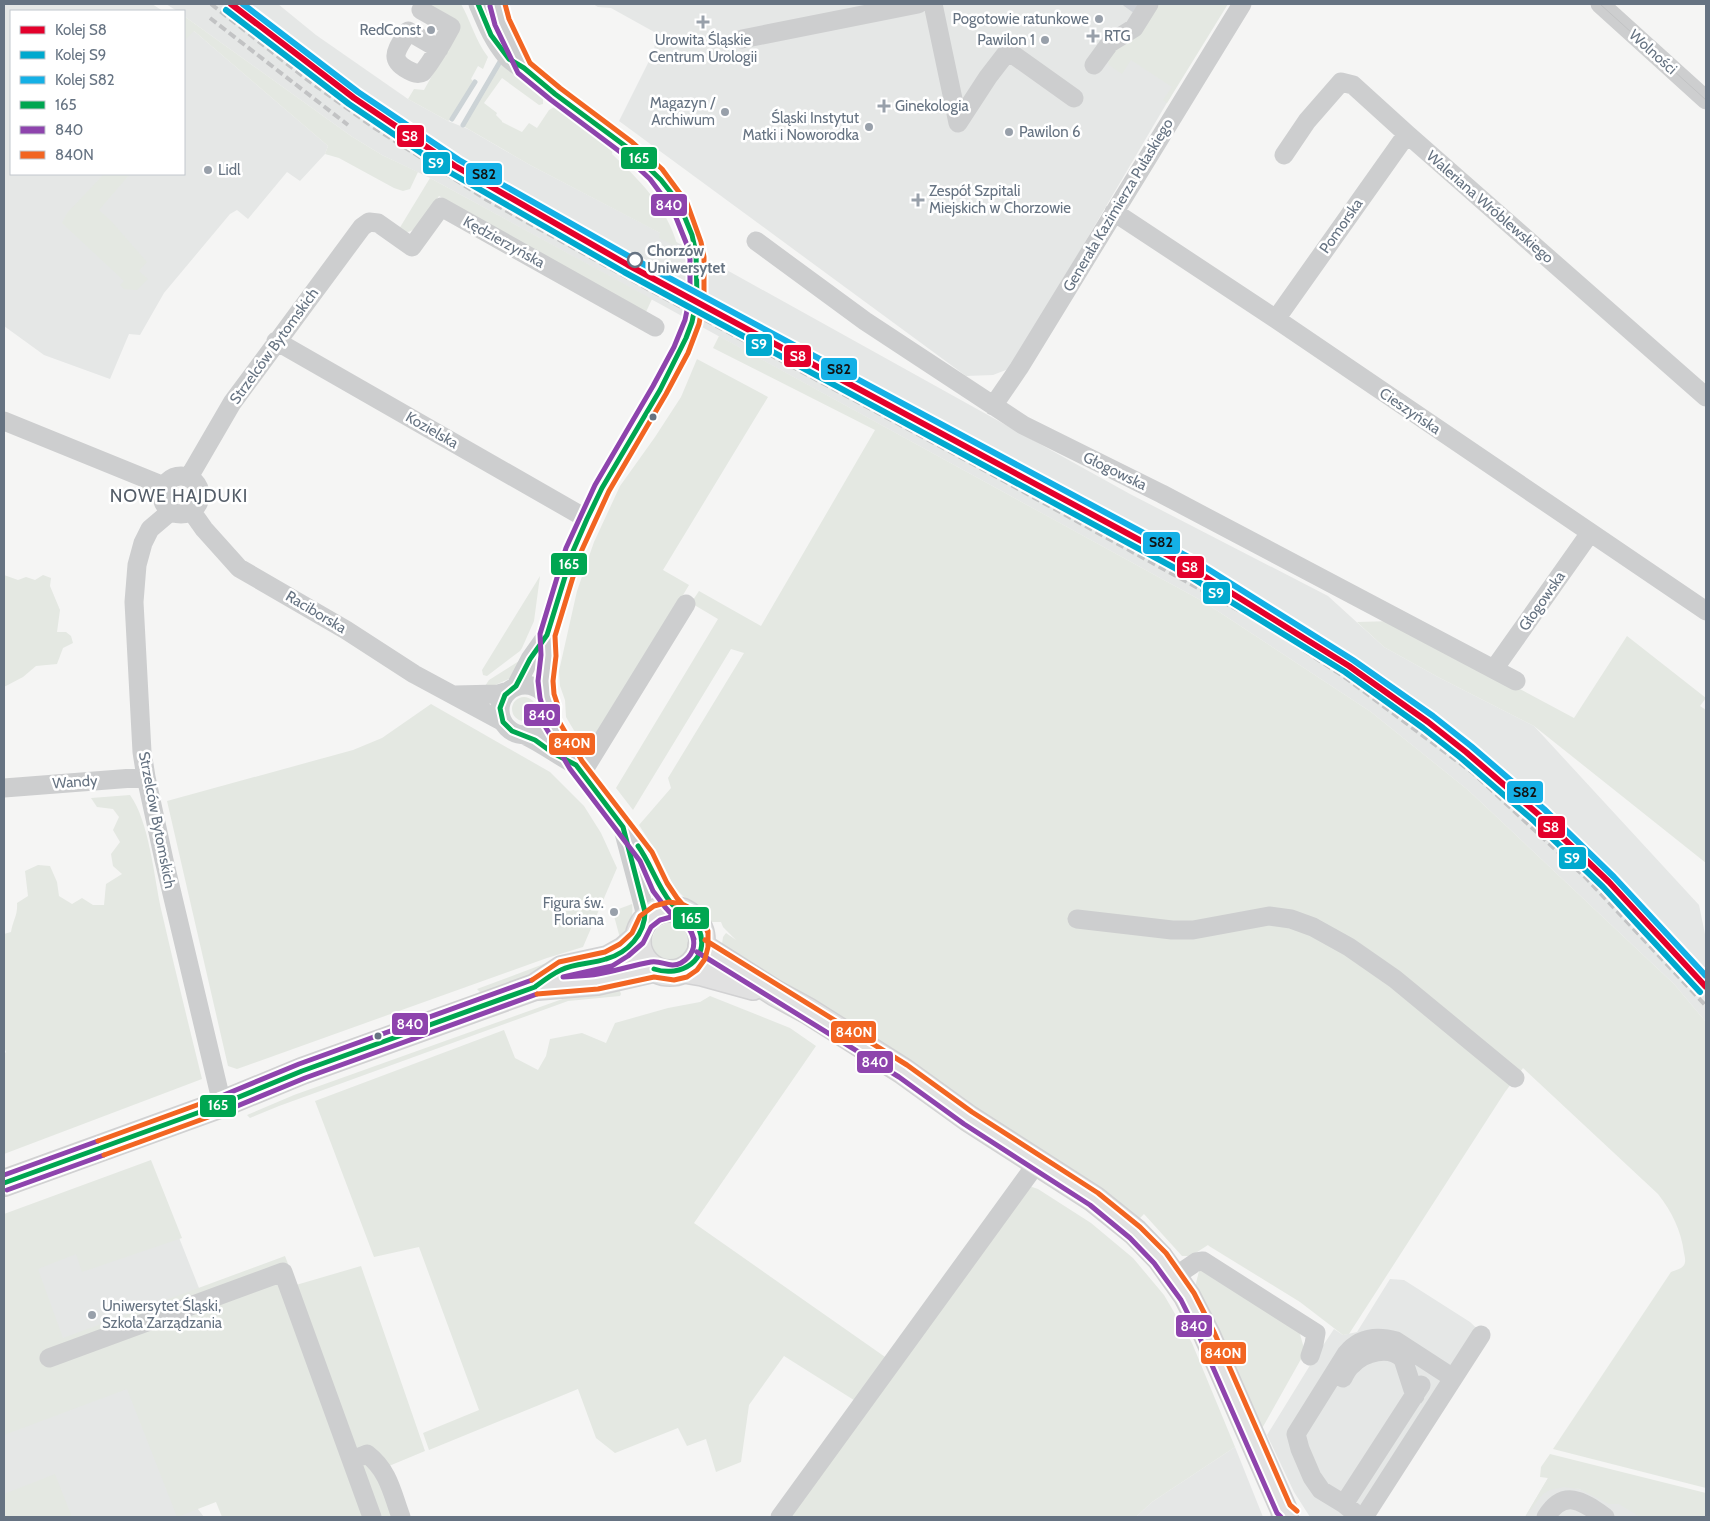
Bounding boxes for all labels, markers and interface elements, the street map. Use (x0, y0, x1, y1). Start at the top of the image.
legend (10, 10, 185, 175)
place label: Pogotowie ratunkowe (952, 10, 1089, 28)
marker: Pogotowie ratunkowe (1093, 13, 1105, 25)
marker: Urowita Śląskie Centrum Urologii (696, 15, 710, 29)
text: Kolej S8 (55, 21, 107, 39)
place label: RedConst (359, 21, 421, 39)
marker: RedConst (425, 24, 437, 36)
street label: Wolności (1625, 26, 1681, 78)
place label: RTG (1104, 27, 1131, 45)
marker: RTG (1086, 29, 1100, 43)
place label: Urowita Śląskie Centrum Urologii (649, 30, 757, 66)
place label: Pawilon 1 (977, 31, 1035, 49)
marker: Pawilon 1 (1039, 34, 1051, 46)
text: Kolej S9 (55, 46, 106, 64)
text: Kolej S82 (55, 71, 115, 89)
place label: Magazyn / Archiwum (650, 94, 716, 129)
text: 165 (55, 96, 77, 114)
place label: Ginekologia (895, 97, 970, 115)
marker: Ginekologia (877, 99, 891, 113)
marker: Magazyn / Archiwum (719, 106, 731, 118)
place label: Śląski Instytut Matki i Noworodka (742, 108, 860, 144)
street label: Generała Kazimierza Pułaskiego (1059, 115, 1177, 295)
text: 840 (55, 121, 83, 139)
marker: Śląski Instytut Matki i Noworodka (863, 121, 875, 133)
place label: Pawilon 6 (1019, 123, 1080, 141)
line badge: S8 (396, 124, 425, 148)
marker: Pawilon 6 (1003, 126, 1015, 138)
text: S8 (402, 127, 418, 145)
text: 840N (55, 146, 94, 164)
line badge: 165 (620, 146, 658, 170)
street label: Waleriana Wróblewskiego (1423, 147, 1557, 267)
text: 165 (629, 149, 649, 167)
line badge: S9 (422, 151, 451, 175)
text: S9 (428, 154, 444, 172)
place label: Lidl (218, 161, 241, 179)
line badge: S82 (465, 162, 503, 186)
marker: Lidl (202, 164, 214, 176)
text: S82 (472, 165, 496, 183)
place label: Zespół Szpitali Miejskich w Chorzowie (929, 182, 1071, 217)
line badge: 840 (650, 193, 688, 217)
marker: Zespół Szpitali Miejskich w Chorzowie (911, 193, 925, 207)
street label: Pomorska (1316, 194, 1367, 257)
text: 840 (655, 196, 683, 214)
street label: Kędzierzyńska (460, 212, 549, 272)
place label: Chorzów Uniwersytet (647, 242, 725, 277)
marker: Chorzów Uniwersytet (627, 252, 643, 268)
street label: Strzelców Bytomskich (226, 284, 322, 408)
line badge: S9 (745, 333, 773, 357)
text: S9 (751, 335, 767, 353)
line badge: S8 (783, 344, 812, 368)
text: S8 (790, 347, 806, 365)
line badge: S82 (820, 357, 858, 381)
text: S82 (827, 360, 851, 378)
street label: Cieszyńska (1376, 384, 1445, 438)
street label: Kozielska (403, 408, 462, 453)
unlabelled marker (648, 412, 658, 422)
street label: Głogowska (1080, 448, 1150, 494)
district label: NOWE HAJDUKI (110, 485, 248, 507)
line badge: S82 (1142, 531, 1181, 555)
text: S82 (1149, 533, 1173, 551)
line badge: 165 (550, 552, 588, 576)
text: 165 (559, 555, 579, 573)
line badge: S8 (1176, 555, 1205, 579)
text: S8 (1182, 558, 1198, 576)
street label: Głogowska (1515, 567, 1569, 634)
line badge: S9 (1202, 581, 1231, 605)
text: S9 (1208, 584, 1224, 602)
street label: Raciborska (282, 587, 350, 638)
line badge: 840 (523, 703, 561, 727)
text: 840 (528, 706, 556, 724)
line badge: 840N (548, 732, 596, 756)
text: 840N (554, 734, 590, 752)
street label: Strzelców Bytomskich (135, 750, 179, 890)
street label: Wandy (52, 771, 99, 793)
line badge: S82 (1506, 780, 1544, 804)
text: S82 (1513, 783, 1537, 801)
line badge: S8 (1537, 815, 1566, 839)
text: S8 (1543, 818, 1559, 836)
line badge: S9 (1558, 846, 1587, 870)
text: S9 (1564, 849, 1580, 867)
place label: Figura św. Floriana (543, 894, 605, 929)
marker: Figura św. Floriana (608, 906, 620, 918)
line badge: 165 (672, 906, 710, 930)
text: 165 (681, 909, 701, 927)
line badge: 840 (391, 1012, 429, 1036)
text: 840 (396, 1015, 424, 1033)
line badge: 840N (830, 1020, 877, 1044)
text: 840N (836, 1023, 872, 1041)
unlabelled marker (373, 1031, 383, 1041)
line badge: 840 (856, 1050, 894, 1074)
text: 840 (861, 1053, 889, 1071)
line badge: 165 (199, 1094, 237, 1118)
text: 165 (208, 1096, 228, 1114)
place label: Uniwersytet Śląski, Szkoła Zarządzania (102, 1296, 223, 1332)
marker: Uniwersytet Śląski, Szkoła Zarządzania (86, 1309, 98, 1321)
line badge: 840 (1175, 1314, 1213, 1338)
text: 840 (1180, 1317, 1208, 1335)
line badge: 840N (1200, 1341, 1247, 1365)
text: 840N (1205, 1344, 1241, 1362)

